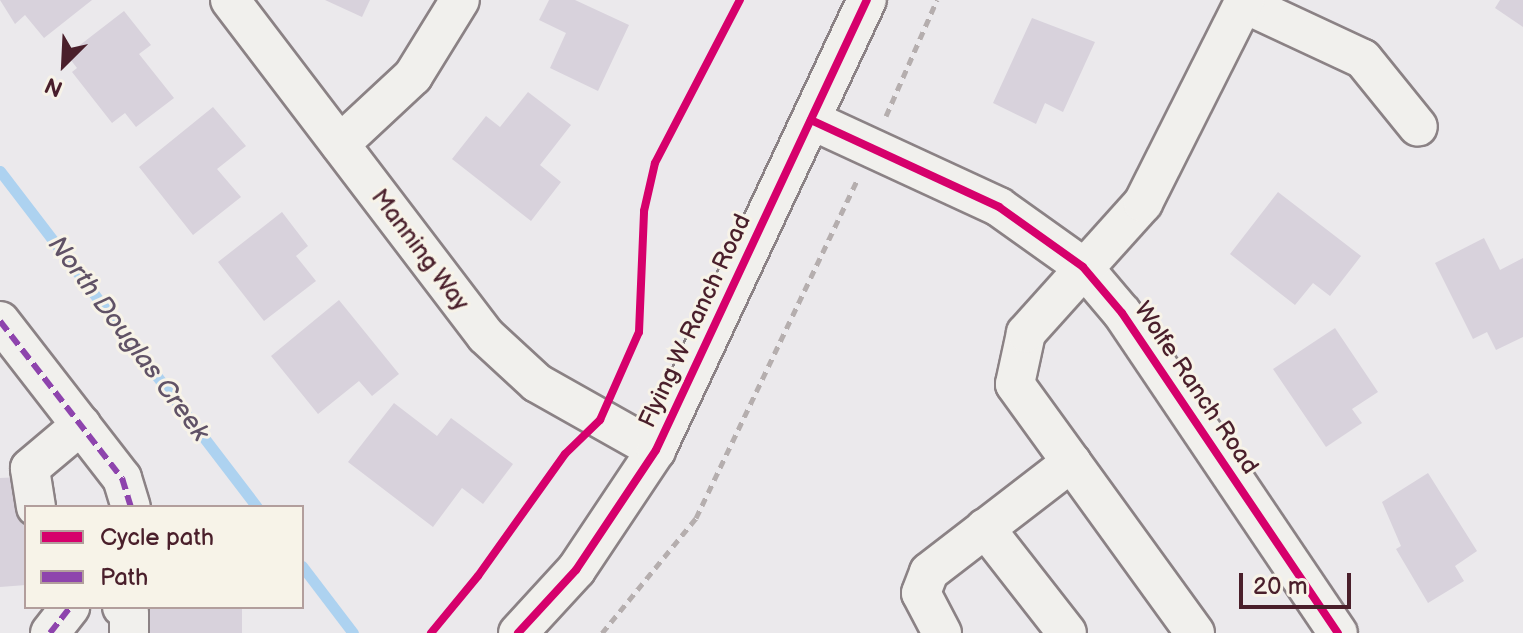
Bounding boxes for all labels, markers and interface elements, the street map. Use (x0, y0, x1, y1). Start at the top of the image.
north arrow (24, 24, 104, 104)
text: N (41, 71, 67, 102)
street label: Manning Way (365, 183, 475, 317)
street label: Flying W Ranch Road (633, 209, 757, 433)
water label: North Douglas Creek (41, 230, 215, 448)
street label: Wolfe Ranch Road (1128, 296, 1264, 480)
legend (24, 505, 304, 609)
text: Cycle path (100, 523, 214, 552)
scale bar (1243, 557, 1355, 607)
text: Path (100, 563, 148, 592)
text: 20 m (1253, 572, 1308, 601)

